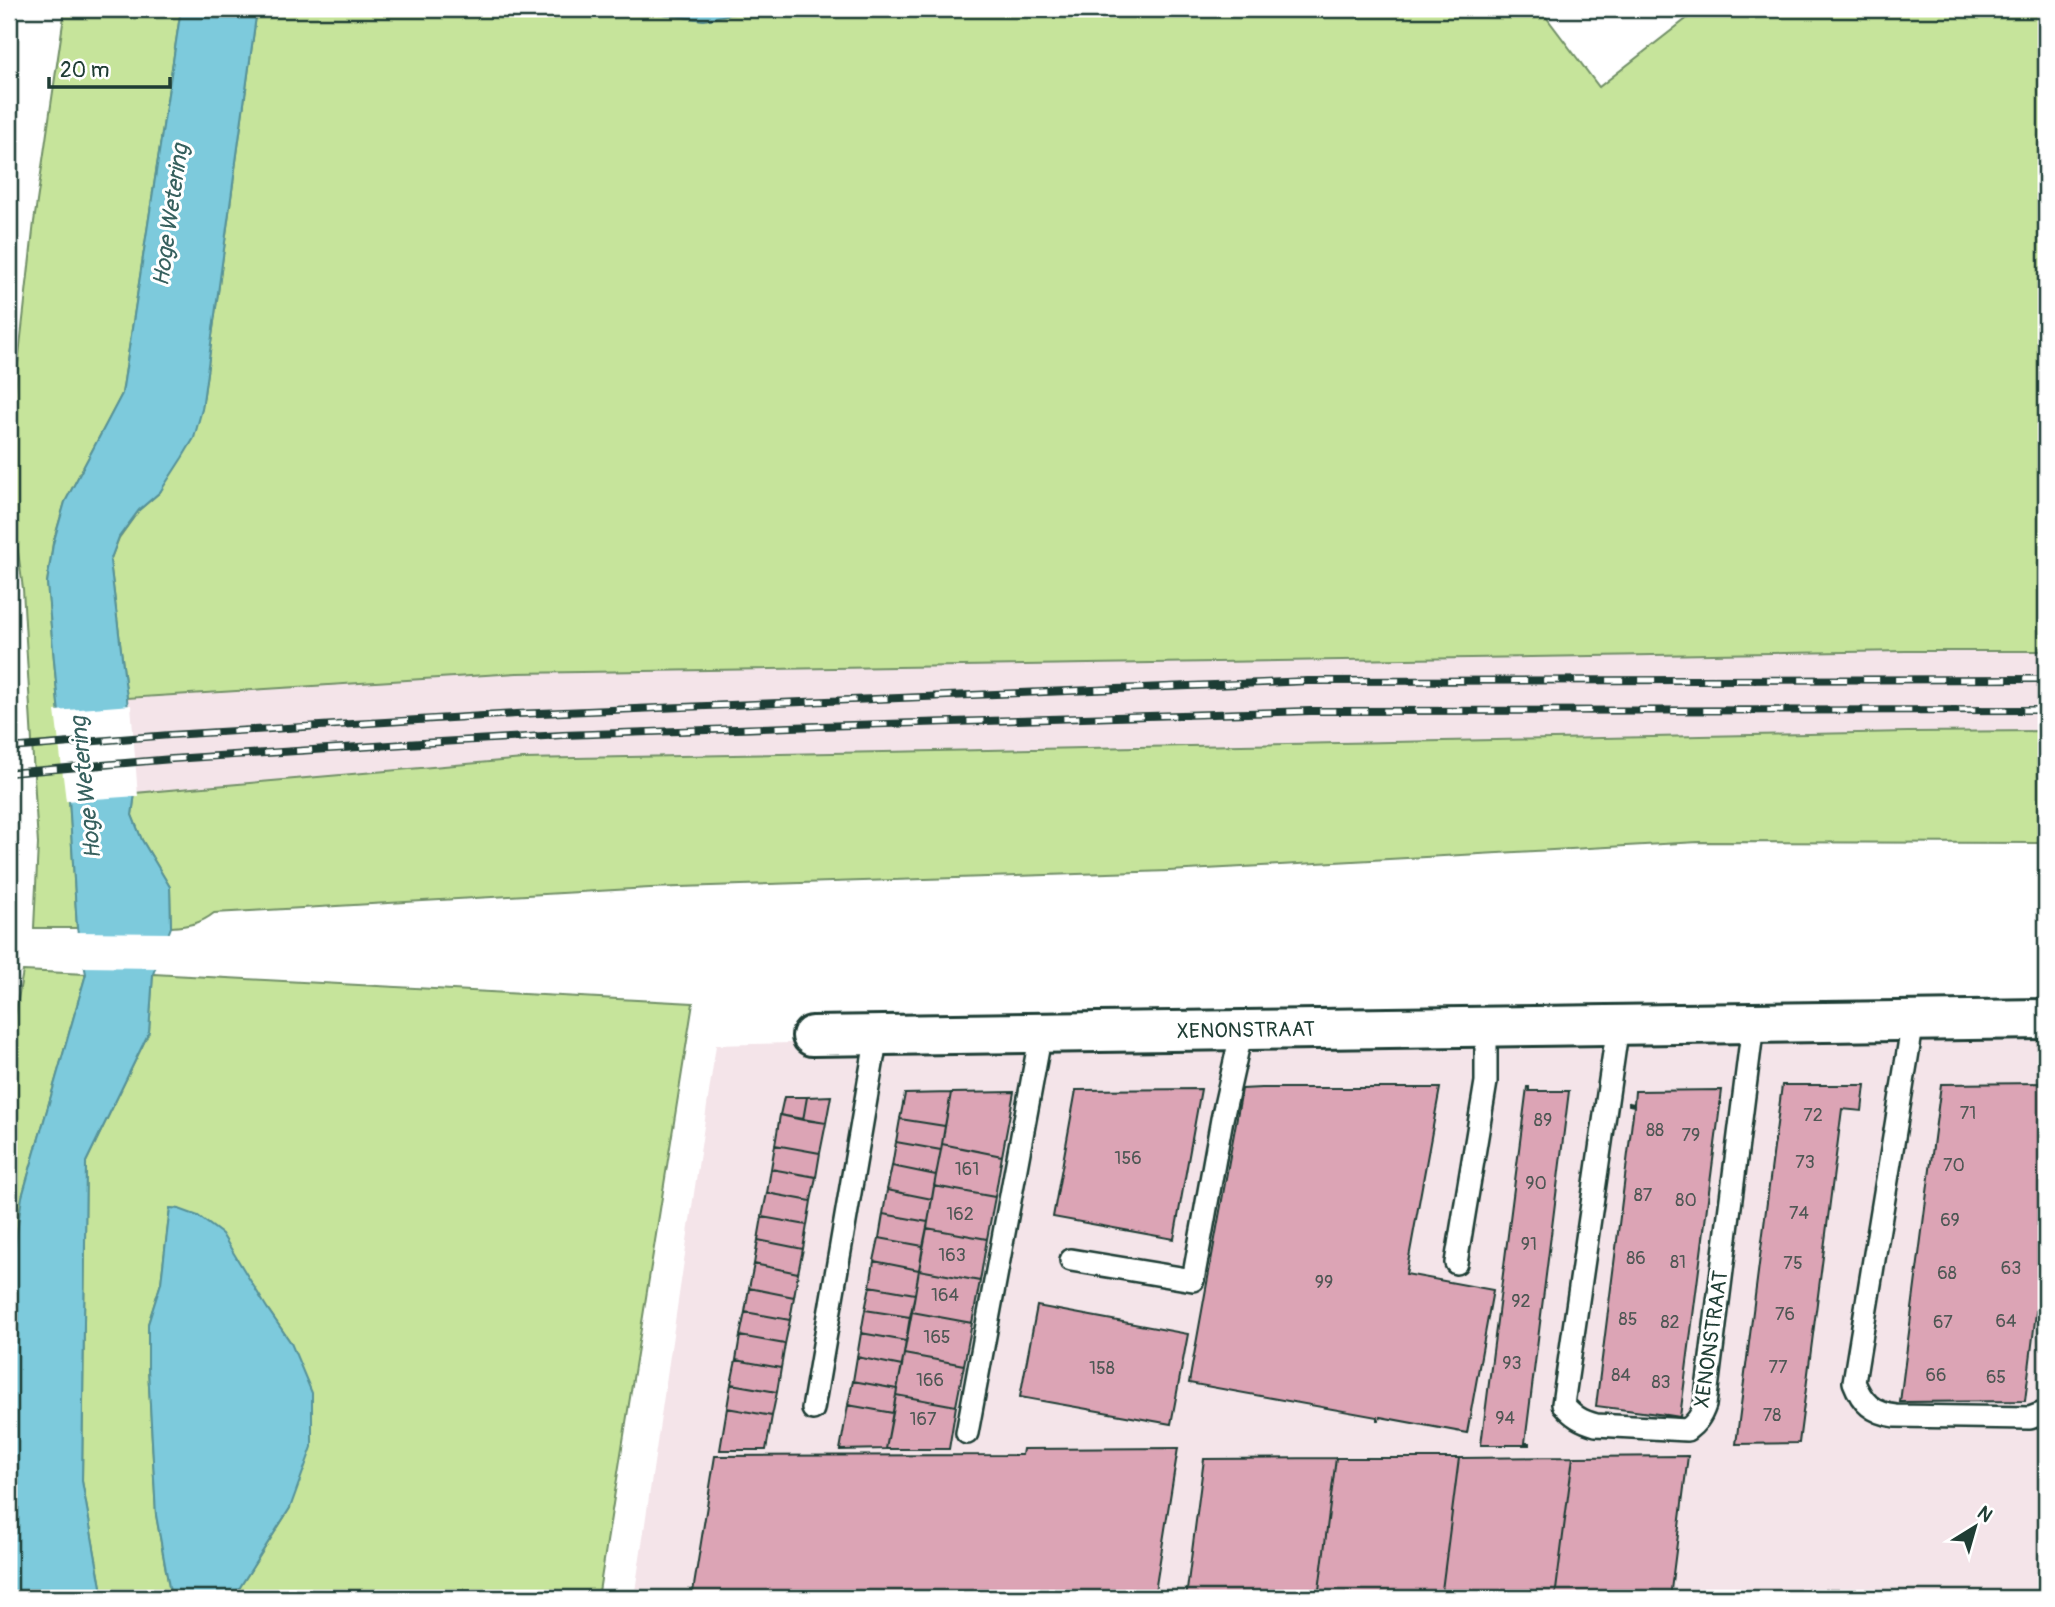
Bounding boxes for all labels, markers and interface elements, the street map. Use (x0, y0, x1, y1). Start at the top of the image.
scale bar (49, 46, 170, 90)
text: 20 m (60, 57, 109, 84)
water label: Hoge Wetering (146, 141, 195, 288)
water label: Hoge Wetering (63, 714, 107, 861)
street label: XENONSTRAAT (1177, 1016, 1316, 1045)
house number: 71 (1960, 1102, 1976, 1125)
house number: 72 (1803, 1104, 1823, 1127)
house number: 89 (1534, 1109, 1552, 1132)
house number: 88 (1646, 1119, 1664, 1142)
house number: 79 (1682, 1124, 1700, 1147)
house number: 156 (1114, 1147, 1142, 1170)
house number: 73 (1795, 1151, 1815, 1174)
house number: 70 (1943, 1154, 1965, 1177)
house number: 161 (955, 1158, 979, 1181)
house number: 90 (1525, 1172, 1547, 1195)
house number: 87 (1634, 1184, 1653, 1207)
house number: 80 (1675, 1189, 1697, 1212)
house number: 74 (1789, 1202, 1810, 1225)
house number: 162 (946, 1203, 974, 1226)
house number: 69 (1940, 1209, 1960, 1232)
house number: 91 (1521, 1233, 1537, 1256)
house number: 163 (938, 1244, 966, 1267)
house number: 86 (1626, 1247, 1646, 1270)
house number: 81 (1670, 1251, 1686, 1274)
house number: 75 (1783, 1252, 1803, 1275)
house number: 63 (2001, 1257, 2021, 1280)
house number: 68 (1937, 1262, 1957, 1285)
street label: XENONSTRAAT (1689, 1268, 1735, 1409)
house number: 99 (1315, 1271, 1333, 1294)
house number: 164 (931, 1284, 960, 1307)
house number: 92 (1511, 1290, 1531, 1313)
house number: 76 (1775, 1303, 1795, 1326)
house number: 85 (1619, 1308, 1637, 1331)
house number: 64 (1996, 1310, 2017, 1333)
house number: 82 (1660, 1311, 1680, 1334)
house number: 67 (1933, 1311, 1953, 1334)
house number: 165 (923, 1326, 951, 1349)
house number: 93 (1502, 1352, 1522, 1375)
house number: 77 (1768, 1356, 1788, 1379)
house number: 158 (1089, 1357, 1115, 1380)
house number: 84 (1611, 1364, 1631, 1387)
house number: 66 (1926, 1364, 1946, 1387)
house number: 65 (1986, 1366, 2006, 1389)
house number: 166 (916, 1369, 944, 1392)
house number: 83 (1651, 1371, 1671, 1394)
house number: 78 (1763, 1404, 1781, 1427)
house number: 94 (1495, 1407, 1515, 1430)
house number: 167 (910, 1408, 937, 1431)
north arrow (1940, 1492, 2010, 1562)
text: N (1972, 1501, 1997, 1528)

